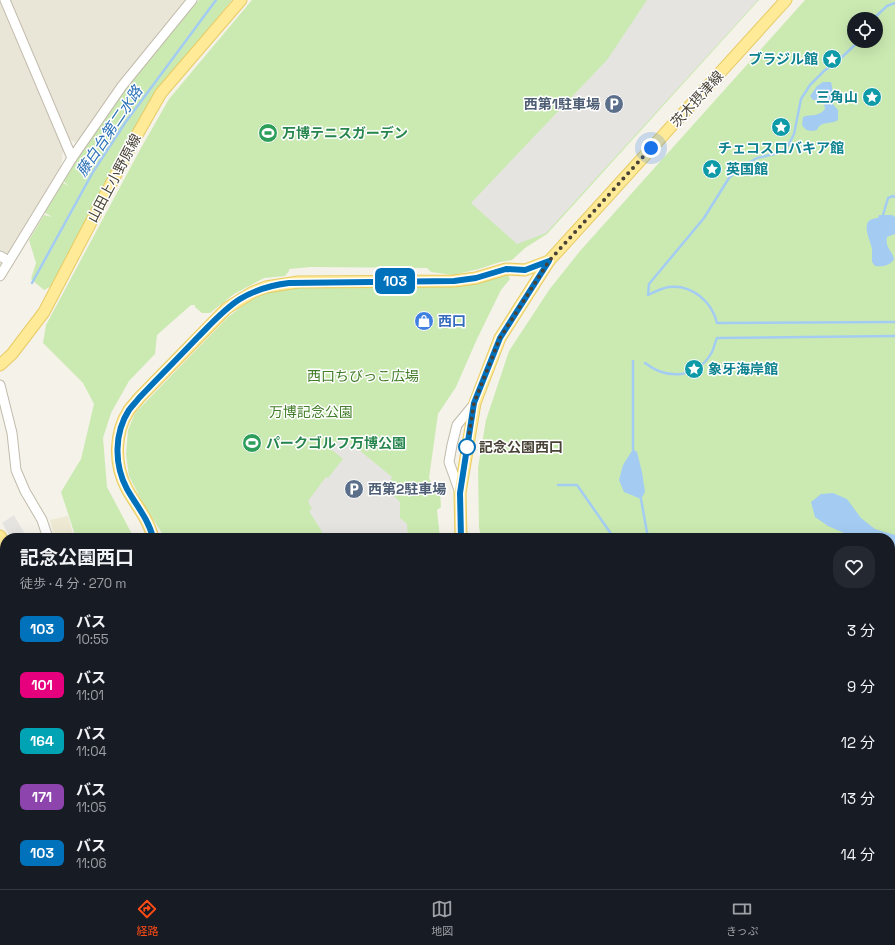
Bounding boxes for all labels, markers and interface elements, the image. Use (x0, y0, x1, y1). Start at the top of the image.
map controls (847, 12, 883, 48)
button: locate (847, 12, 883, 48)
place icon: ブラジル館 (821, 48, 843, 70)
place label: ブラジル館 (748, 50, 818, 68)
street label: 茨木摂津線 (667, 67, 727, 131)
water label: 藤白台第二水路 (72, 81, 147, 180)
place icon: 三角山 (861, 86, 883, 108)
place label: 三角山 (816, 88, 858, 106)
parking icon: 西第1駐車場 (603, 93, 625, 115)
place label: 西第1駐車場 (524, 95, 600, 113)
place icon: チェコスロバキア館 (770, 116, 792, 138)
sports icon: 万博テニスガーデン (257, 122, 279, 144)
place label: 万博テニスガーデン (282, 124, 408, 142)
street label: 山田上小野原線 (83, 131, 145, 225)
your location (641, 138, 661, 158)
place label: チェコスロバキア館 (718, 139, 844, 157)
place icon: 英国館 (701, 158, 723, 180)
place label: 英国館 (726, 160, 768, 178)
line badge: 103 (372, 268, 418, 294)
text: 103 (383, 272, 407, 290)
shop icon: 西口 (413, 310, 435, 332)
place label: 西口 (438, 312, 466, 330)
place icon: 象牙海岸館 (683, 358, 705, 380)
place label: 象牙海岸館 (708, 360, 778, 378)
park label: 西口ちびっこ広場 (307, 367, 419, 385)
park label: 万博記念公園 (269, 403, 353, 421)
sports icon: パークゴルフ万博公園 (241, 432, 263, 454)
place label: パークゴルフ万博公園 (266, 434, 406, 452)
marker: 記念公園西口 (458, 438, 476, 456)
place label: 記念公園西口 (479, 438, 563, 456)
parking icon: 西第2駐車場 (343, 478, 365, 500)
place label: 西第2駐車場 (368, 480, 446, 498)
text: 記念公園西口 (20, 545, 134, 570)
button: heart (833, 546, 875, 588)
text: 徒歩 · 4 分 · 270 m (20, 575, 127, 592)
text: バス (76, 612, 106, 631)
text: 103 (30, 620, 54, 638)
text: 3 分 (847, 621, 875, 640)
text: 10:55 (76, 631, 109, 648)
text: バス (76, 668, 106, 687)
text: 101 (31, 676, 53, 694)
text: 9 分 (847, 677, 875, 696)
text: 11:01 (76, 687, 104, 704)
text: バス (76, 724, 106, 743)
text: 164 (30, 732, 54, 750)
text: 12 分 (841, 733, 875, 752)
text: 11:04 (76, 743, 107, 760)
text: バス (76, 780, 106, 799)
text: 171 (32, 788, 52, 806)
text: 13 分 (841, 789, 875, 808)
text: 11:05 (76, 799, 106, 816)
text: バス (76, 836, 106, 855)
text: 103 (30, 844, 54, 862)
text: 14 分 (840, 845, 875, 864)
text: 11:06 (76, 855, 106, 872)
tab: 経路 (136, 898, 158, 938)
tab: 地図 (431, 898, 453, 938)
tab: きっぷ (726, 898, 759, 938)

